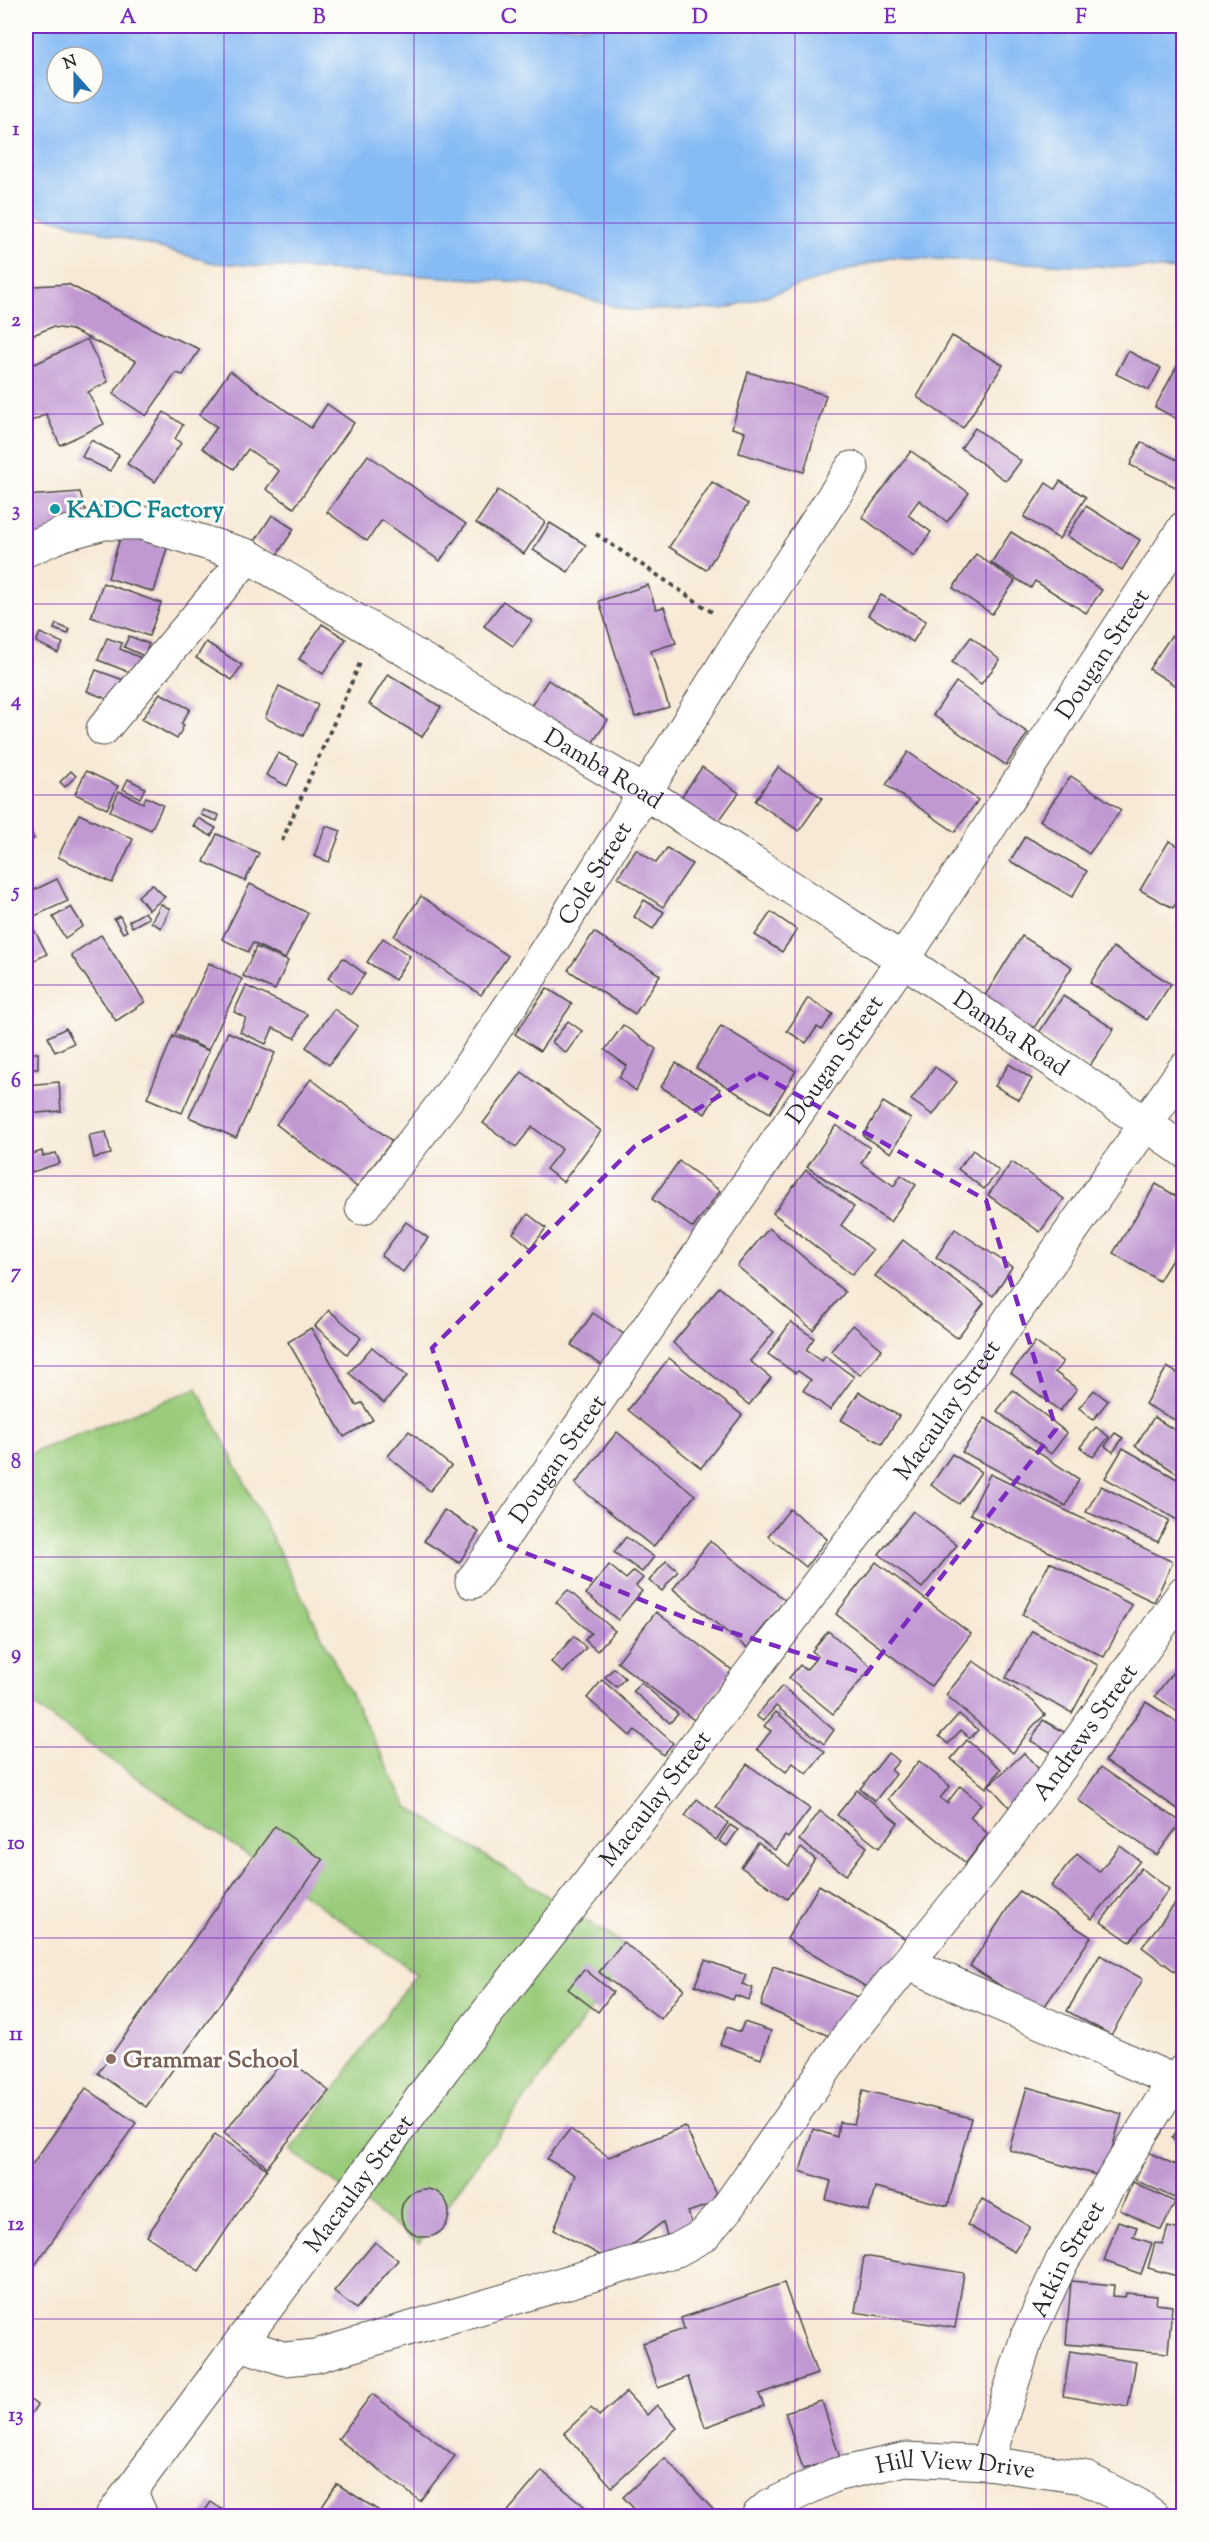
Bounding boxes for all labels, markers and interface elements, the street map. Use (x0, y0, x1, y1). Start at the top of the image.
text: A (120, 4, 137, 33)
text: B (313, 4, 326, 33)
text: C (501, 4, 517, 33)
text: D (692, 4, 708, 33)
text: E (884, 4, 897, 33)
text: F (1075, 4, 1087, 33)
north arrow (45, 45, 105, 105)
text: N (60, 50, 81, 76)
text: 1 (13, 116, 20, 145)
text: 2 (11, 307, 21, 336)
place label: KADC Factory (67, 494, 224, 528)
text: 3 (12, 497, 20, 526)
marker: KADC Factory (48, 502, 62, 516)
street label: Dougan Street (1049, 583, 1159, 727)
text: 4 (10, 687, 21, 716)
street label: Damba Road (537, 721, 669, 819)
street label: Cole Street (551, 816, 641, 933)
text: 5 (11, 878, 20, 907)
street label: Damba Road (945, 983, 1075, 1086)
street label: Dougan Street (779, 989, 893, 1132)
text: 6 (11, 1068, 21, 1097)
text: 7 (11, 1259, 22, 1288)
street label: Macaulay Street (887, 1334, 1010, 1488)
street label: Dougan Street (502, 1388, 616, 1531)
text: 8 (11, 1449, 21, 1478)
text: 9 (11, 1640, 21, 1669)
street label: Andrews Street (1026, 1658, 1147, 1809)
street label: Macaulay Street (593, 1724, 720, 1875)
text: 10 (7, 1830, 25, 1859)
text: 11 (9, 2021, 23, 2050)
place label: Grammar School (123, 2044, 299, 2078)
marker: Grammar School (104, 2052, 118, 2066)
street label: Macaulay Street (297, 2108, 423, 2261)
street label: Atkin Street (1023, 2195, 1114, 2324)
text: 12 (8, 2211, 25, 2240)
text: 13 (9, 2402, 23, 2431)
street label: Hill View Drive (873, 2444, 1037, 2489)

